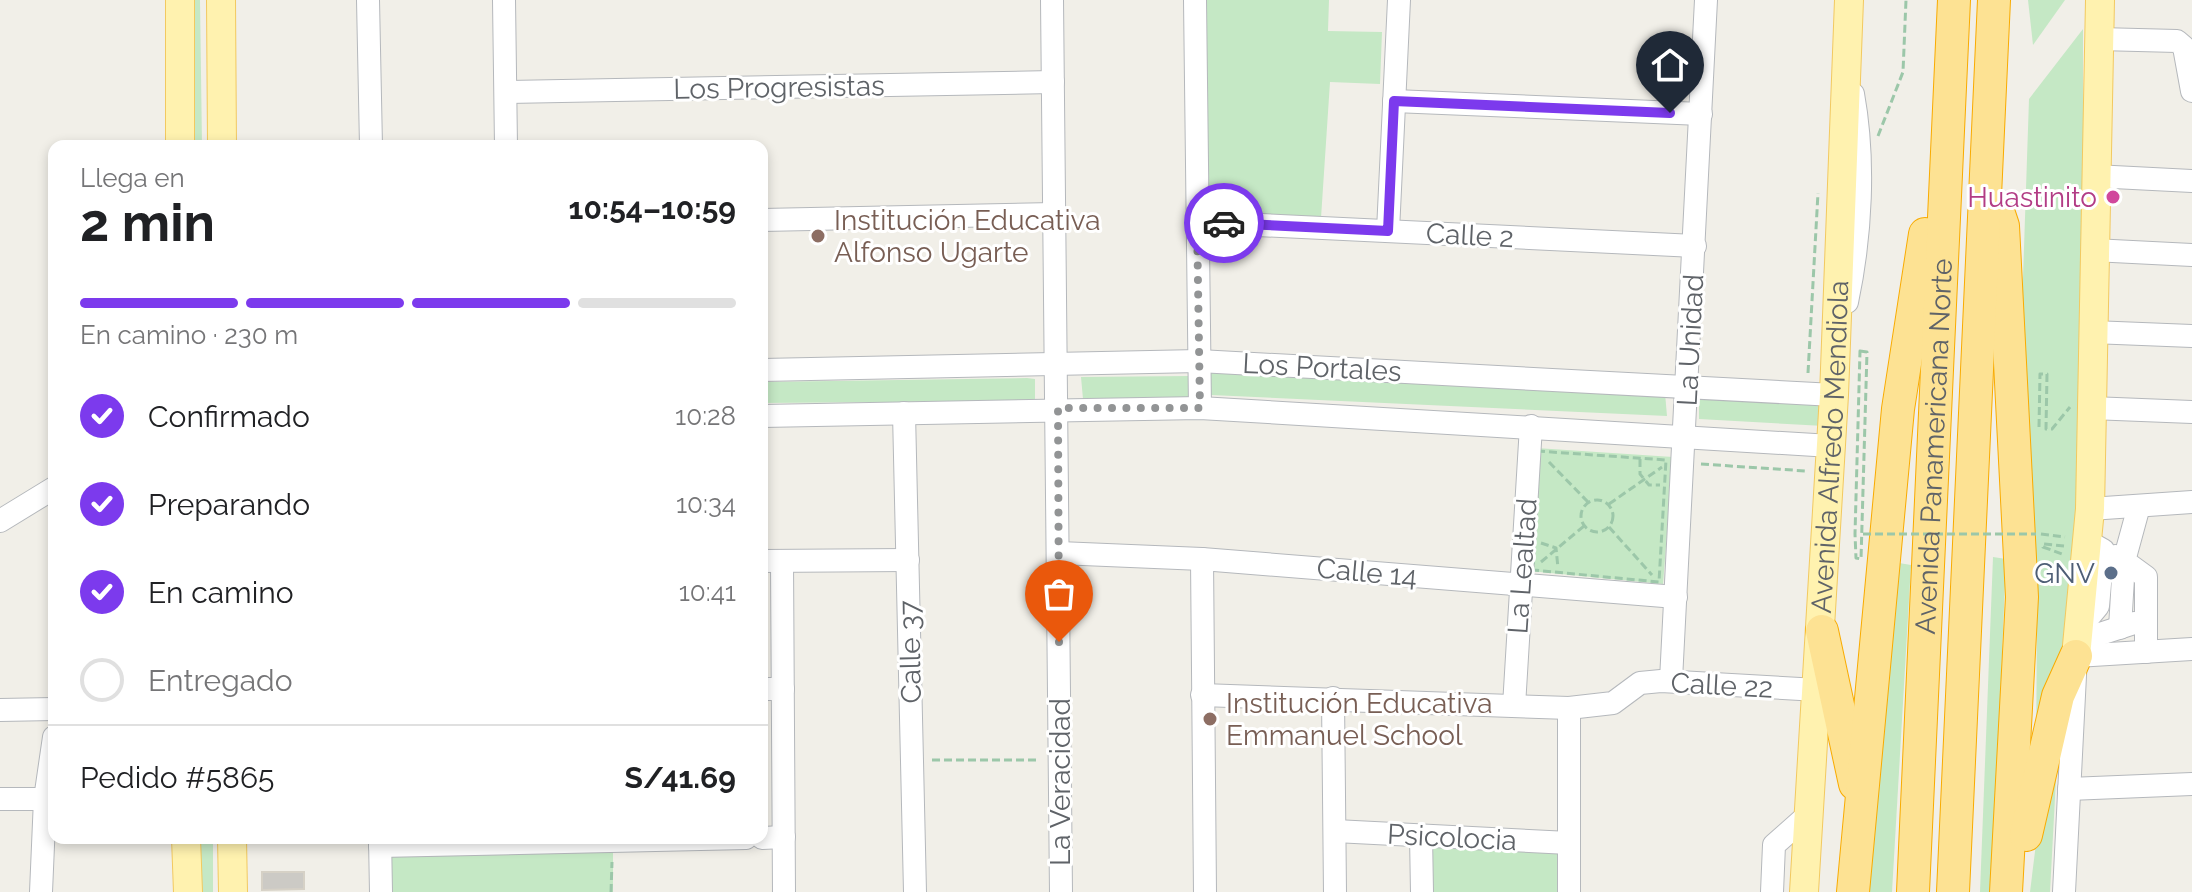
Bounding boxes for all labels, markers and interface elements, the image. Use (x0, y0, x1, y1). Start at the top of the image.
pin (1636, 31, 1704, 113)
icon: home (1648, 43, 1692, 87)
street label: Los Progresistas (673, 69, 885, 106)
text: Llega en (80, 163, 185, 193)
place label: Huastinito (1967, 181, 2097, 214)
courier (1184, 183, 1264, 263)
marker: Huastinito (2104, 188, 2122, 206)
text: 10:54–10:59 (569, 191, 736, 226)
text: 2 min (80, 192, 215, 253)
icon: car (1202, 201, 1246, 245)
place label: Institución Educativa Alfonso Ugarte (834, 204, 1100, 269)
street label: Calle 2 (1425, 217, 1515, 254)
marker: Institución Educativa Alfonso Ugarte (809, 227, 827, 245)
street label: Avenida Panamericana Norte (1909, 258, 1959, 635)
street label: La Unidad (1671, 273, 1710, 407)
street label: Avenida Alfredo Mendiola (1805, 280, 1855, 614)
text: En camino · 230 m (80, 320, 298, 350)
street label: Los Portales (1242, 347, 1402, 388)
icon: check (80, 394, 124, 438)
text: Confirmado (148, 399, 310, 434)
text: 10:28 (675, 401, 736, 431)
icon: check (80, 482, 124, 526)
text: Preparando (148, 487, 310, 522)
text: 10:34 (676, 489, 736, 519)
street label: La Lealtad (1501, 497, 1544, 635)
street label: Calle 14 (1315, 552, 1418, 593)
place label: GNV (2034, 557, 2095, 590)
pin (1025, 560, 1093, 642)
marker: GNV (2102, 564, 2120, 582)
icon: check (80, 570, 124, 614)
icon: bag (1037, 572, 1081, 616)
text: En camino (148, 575, 294, 610)
text: 10:41 (679, 577, 736, 607)
street label: Calle 37 (893, 600, 928, 704)
text: Entregado (148, 663, 293, 698)
street label: Calle 22 (1670, 666, 1774, 705)
place label: Institución Educativa Emmanuel School (1226, 687, 1492, 752)
street label: La Veracidad (1044, 698, 1077, 866)
marker: Institución Educativa Emmanuel School (1201, 710, 1219, 728)
text: Pedido #5865 (80, 760, 274, 795)
text: S/41.69 (625, 760, 736, 795)
street label: Psicolocia (1386, 818, 1518, 857)

